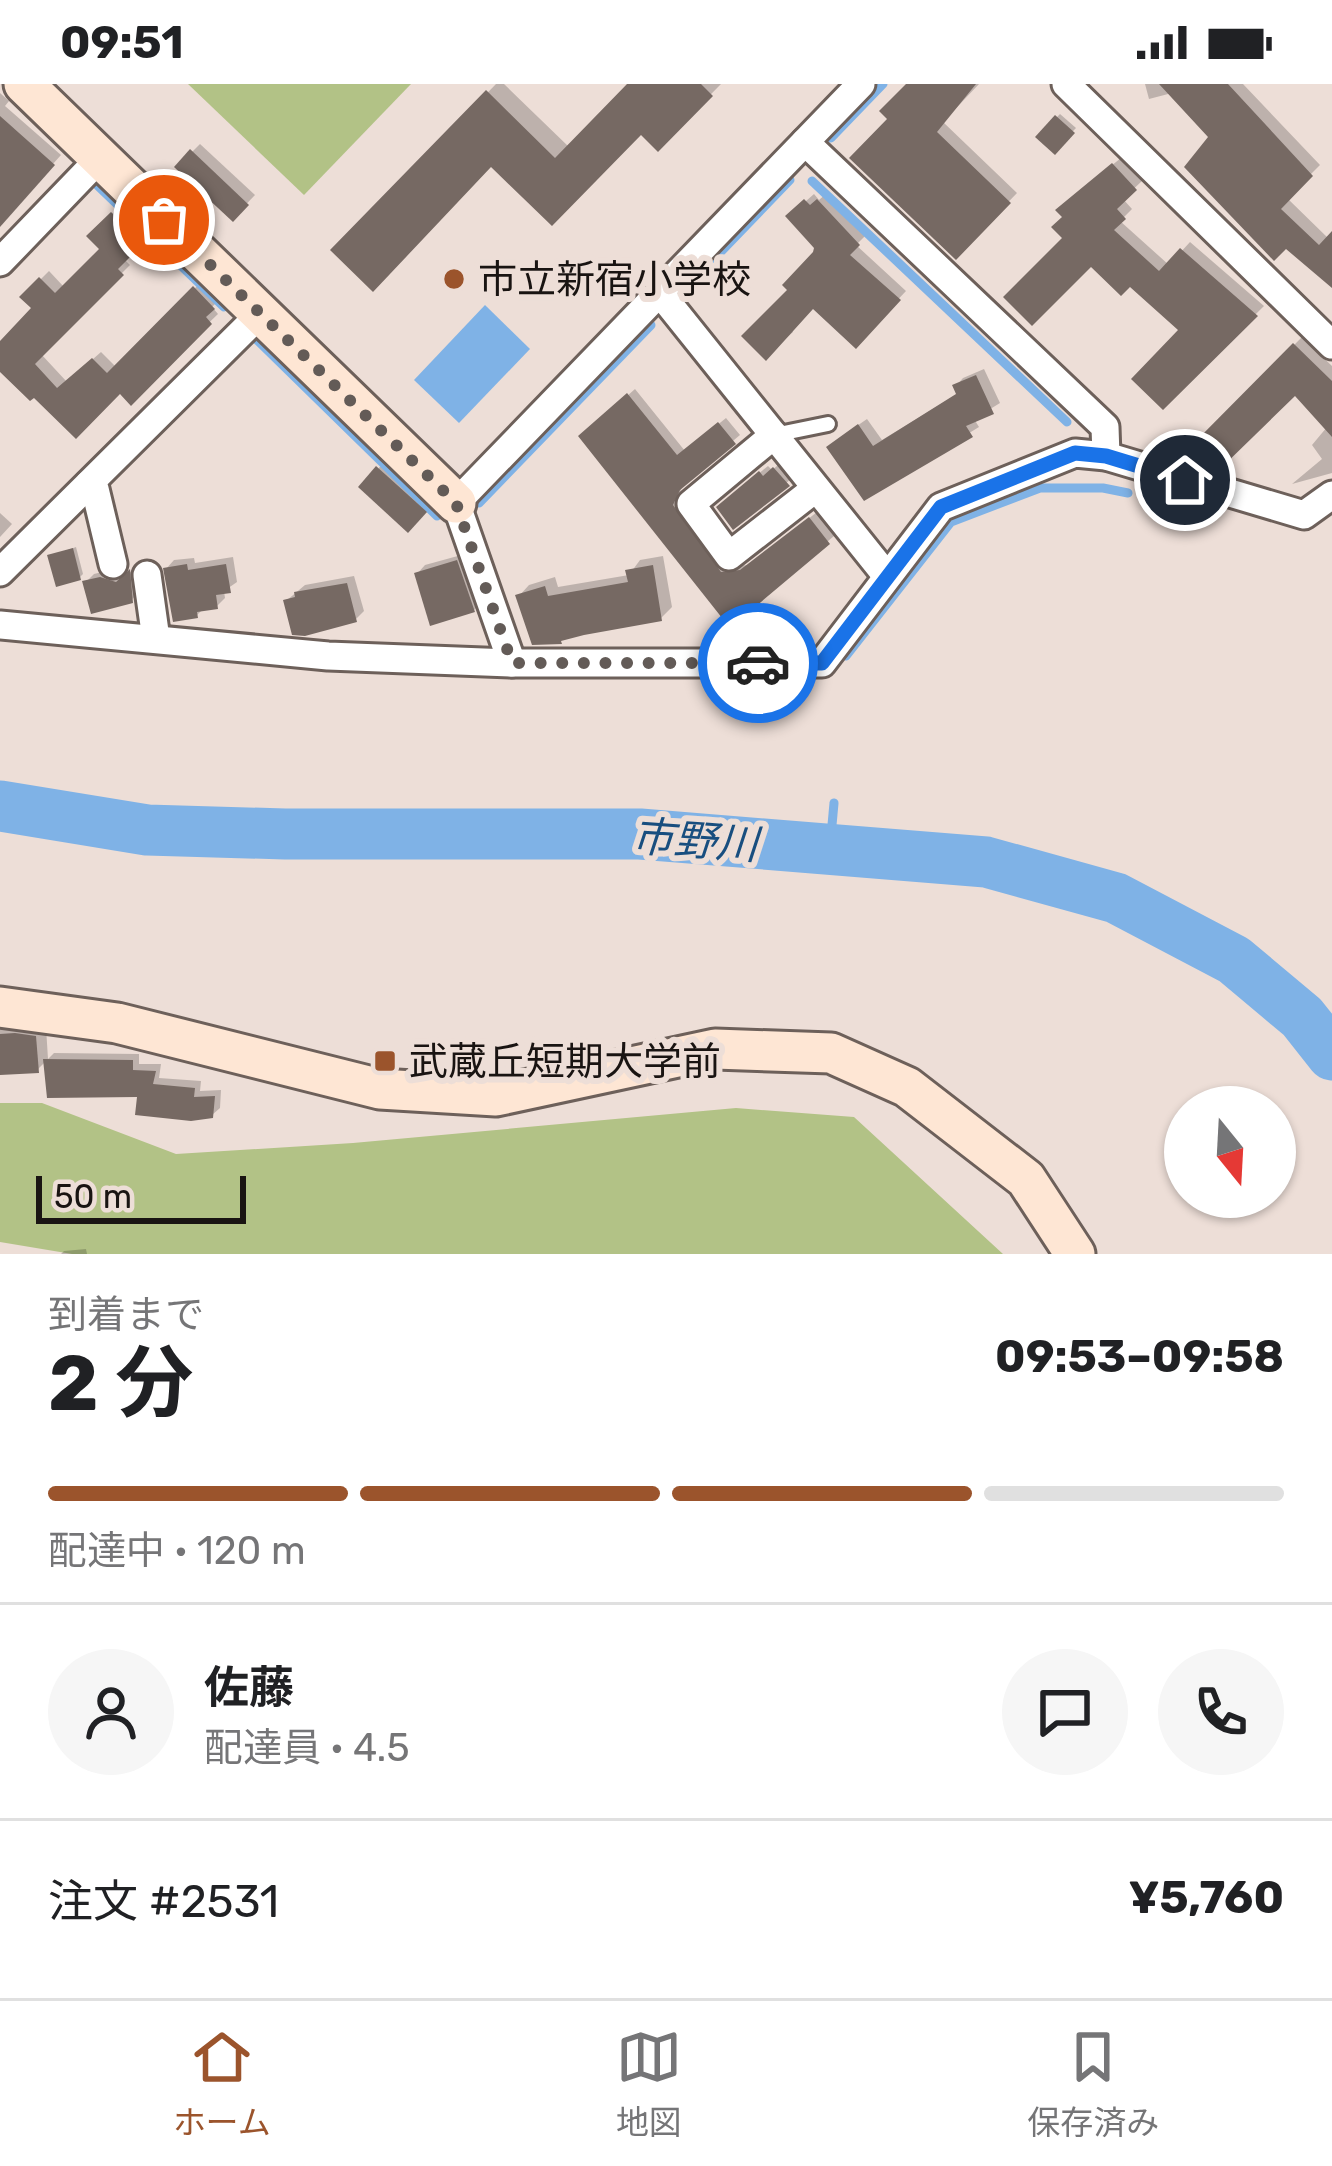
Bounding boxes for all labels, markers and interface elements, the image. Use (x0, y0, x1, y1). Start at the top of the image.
text: 09:51 (60, 16, 184, 69)
pin (113, 169, 215, 271)
icon: bag (131, 187, 197, 253)
place label: 市立新宿小学校 (478, 257, 751, 303)
marker: 市立新宿小学校 (441, 266, 467, 292)
pin (1134, 429, 1236, 531)
icon: home (1152, 447, 1218, 513)
courier (698, 603, 818, 723)
icon: car (725, 630, 791, 696)
water label: 市野川 (630, 812, 764, 871)
place label: 武蔵丘短期大学前 (409, 1039, 721, 1085)
marker: 武蔵丘短期大学前 (372, 1048, 398, 1074)
north arrow (1164, 1086, 1296, 1218)
map controls (1164, 1086, 1296, 1218)
scale bar (36, 1170, 246, 1223)
text: 50 m (54, 1177, 132, 1216)
text: 到着まで (48, 1292, 204, 1338)
text: 09:53–09:58 (995, 1330, 1284, 1383)
text: 2 分 (48, 1337, 193, 1430)
text: 配達中 · 120 m (48, 1528, 306, 1574)
button: person (48, 1649, 174, 1775)
button: chat (1002, 1649, 1128, 1775)
button: phone (1158, 1649, 1284, 1775)
text: 佐藤 (204, 1661, 294, 1714)
text: 配達員 · 4.5 (204, 1725, 410, 1771)
text: ¥5,760 (1128, 1871, 1284, 1924)
text: 注文 #2531 (48, 1875, 279, 1928)
tab: ホーム (173, 2024, 271, 2144)
tab: 地図 (616, 2024, 682, 2144)
tab: 保存済み (1027, 2024, 1159, 2144)

